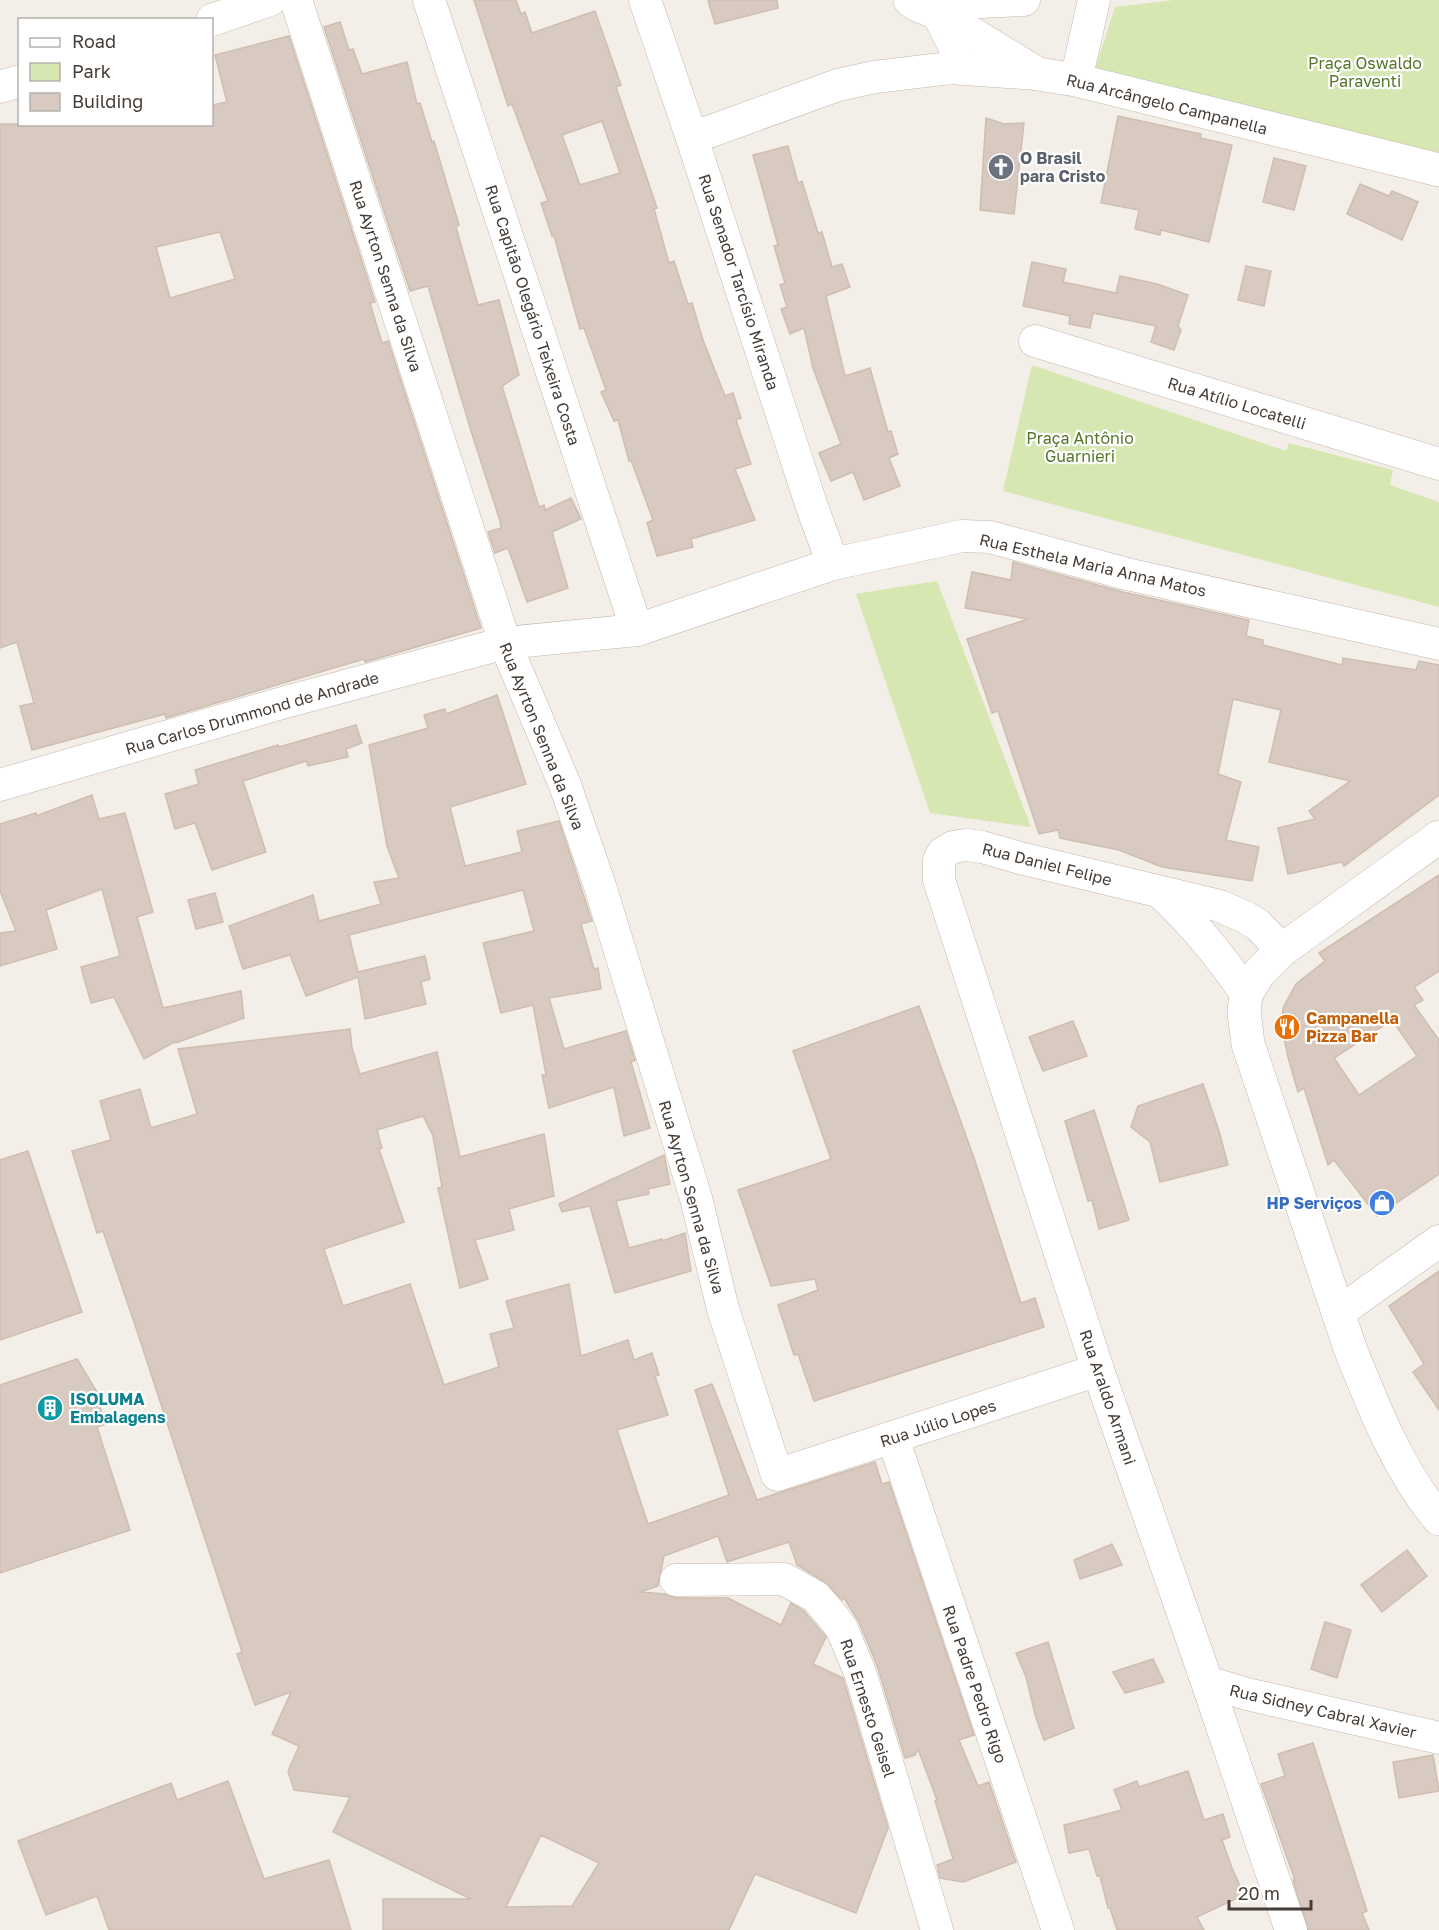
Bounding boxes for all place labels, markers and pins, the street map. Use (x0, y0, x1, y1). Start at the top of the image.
place label: O Brasil para Cristo (1020, 148, 1106, 186)
church icon: O Brasil para Cristo (986, 152, 1016, 182)
place label: Campanella Pizza Bar (1306, 1008, 1399, 1046)
restaurant icon: Campanella Pizza Bar (1272, 1012, 1302, 1042)
shop icon: HP Serviços (1367, 1188, 1397, 1218)
place label: HP Serviços (1267, 1193, 1362, 1213)
place label: ISOLUMA Embalagens (70, 1389, 166, 1427)
building icon: ISOLUMA Embalagens (35, 1393, 65, 1423)

